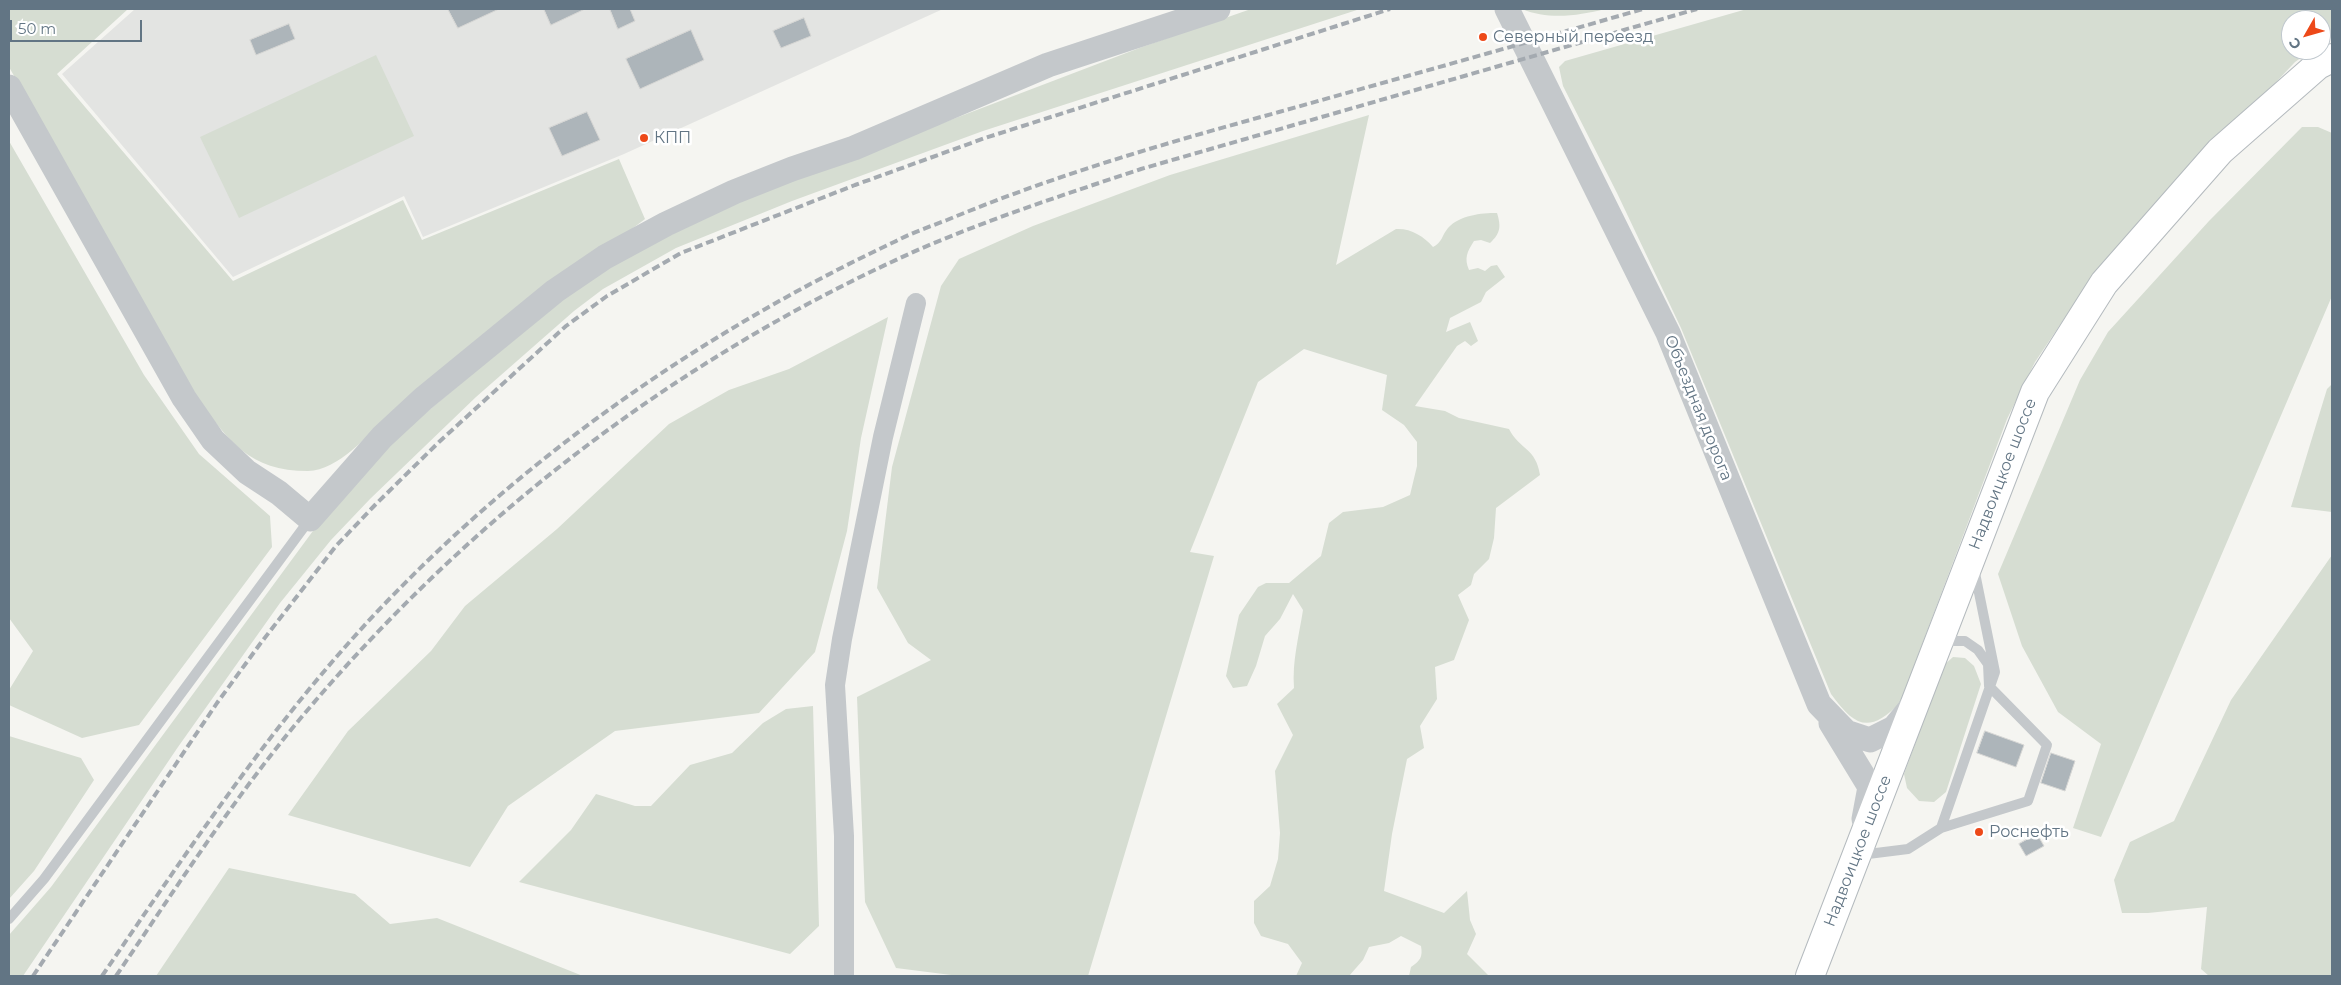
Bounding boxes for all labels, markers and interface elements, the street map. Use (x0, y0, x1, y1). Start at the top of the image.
scale bar (12, 10, 145, 42)
north arrow (2281, 10, 2331, 60)
text: 50 m (18, 19, 56, 38)
place label: Северный переезд (1493, 27, 1654, 47)
marker: Северный переезд (1477, 31, 1489, 43)
text: С (2285, 34, 2305, 53)
place label: КПП (654, 128, 691, 148)
marker: КПП (638, 132, 650, 144)
street label: Объездная дорога (1660, 332, 1736, 484)
street label: Надвоицкое шоссе (1965, 396, 2041, 552)
street label: Надвоицкое шоссе (1820, 773, 1896, 929)
place label: Роснефть (1989, 822, 2069, 842)
marker: Роснефть (1973, 826, 1985, 838)

